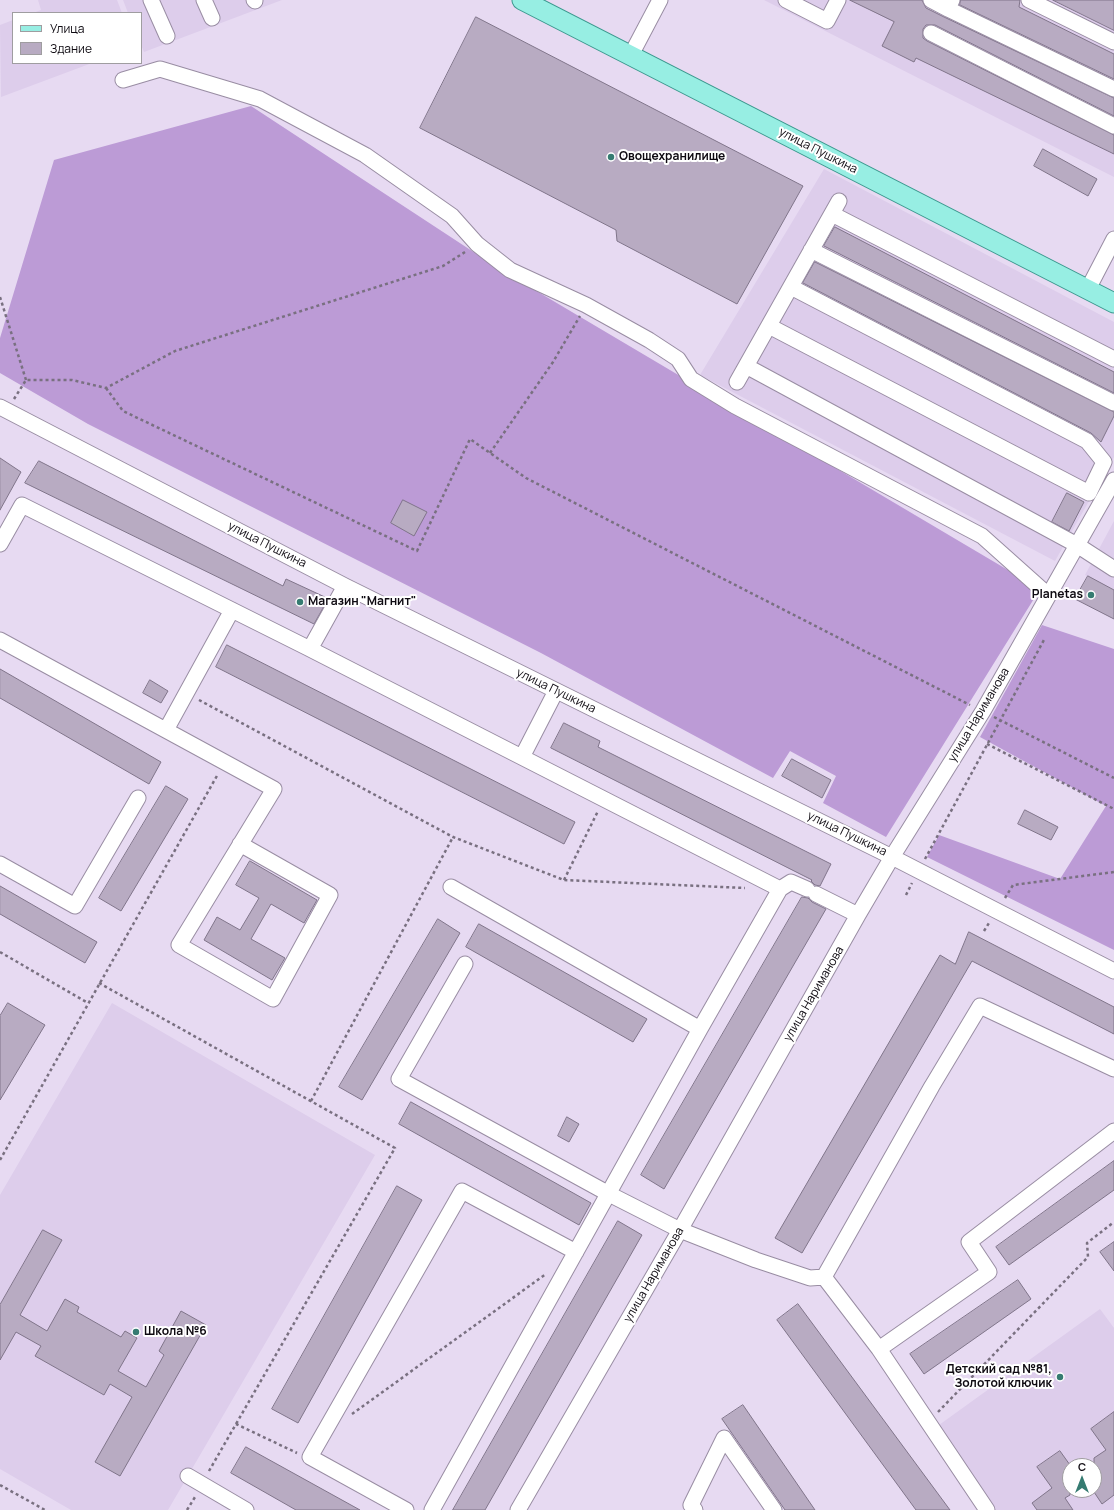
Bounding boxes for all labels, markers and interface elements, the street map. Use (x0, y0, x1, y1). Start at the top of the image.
legend (12, 12, 142, 64)
text: Улица (50, 20, 84, 37)
text: Здание (50, 40, 92, 57)
street label: улица Пушкина (776, 125, 860, 177)
place label: Овощехранилище (619, 150, 725, 164)
marker: Овощехранилище (606, 152, 616, 162)
street label: улица Пушкина (225, 519, 309, 571)
place label: Planetas (1032, 588, 1083, 602)
marker: Planetas (1086, 590, 1096, 600)
place label: Магазин "Магнит" (308, 595, 416, 609)
marker: Магазин "Магнит" (295, 597, 305, 607)
street label: улица Нариманова (945, 665, 1013, 765)
street label: улица Пушкина (514, 666, 598, 716)
street label: улица Пушкина (805, 809, 889, 859)
street label: улица Нариманова (781, 944, 847, 1044)
street label: улица Нариманова (621, 1225, 687, 1325)
place label: Школа №6 (144, 1325, 207, 1339)
marker: Школа №6 (131, 1327, 141, 1337)
place label: Детский сад №81, Золотой ключик (946, 1363, 1052, 1391)
marker: Детский сад №81, Золотой ключик (1055, 1372, 1065, 1382)
north arrow (1062, 1458, 1102, 1498)
text: С (1078, 1459, 1086, 1474)

